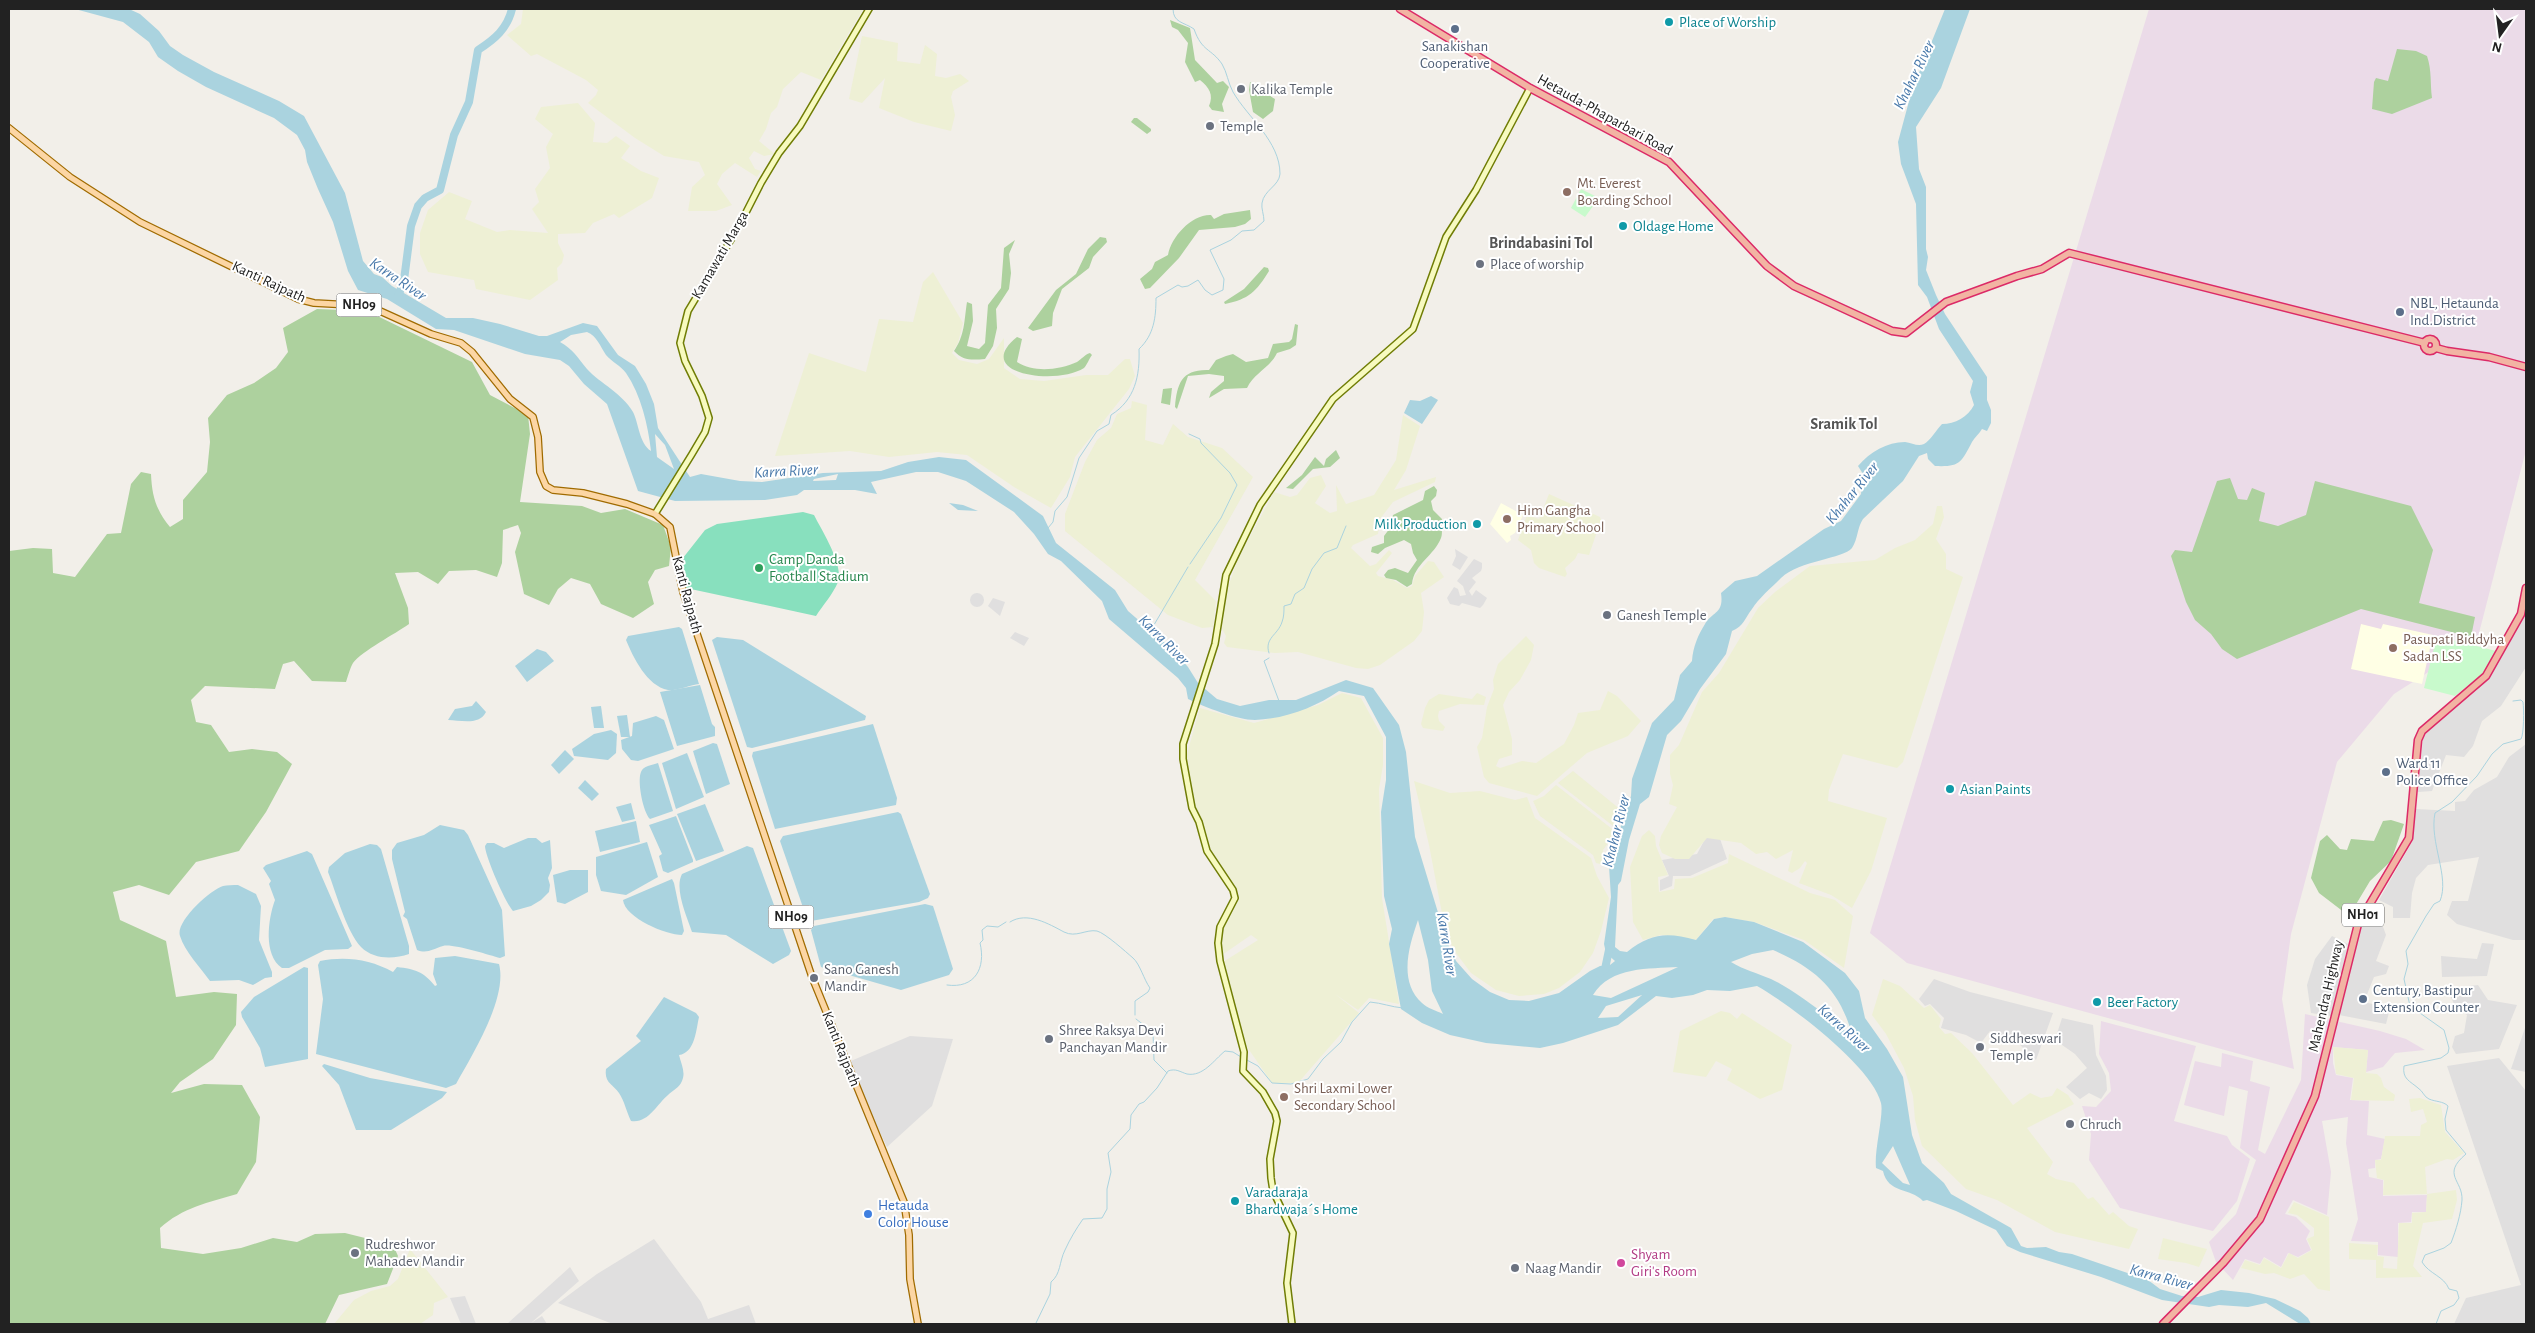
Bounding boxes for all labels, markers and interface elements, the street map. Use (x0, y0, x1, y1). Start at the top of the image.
north arrow (2475, 10, 2525, 60)
place label: Place of Worship (1679, 15, 1776, 30)
marker: Place of Worship (1663, 16, 1675, 28)
marker: Sanakishan Cooperative (1449, 23, 1461, 35)
water label: Khahar River (1891, 37, 1938, 112)
place label: Sanakishan Cooperative (1420, 39, 1490, 71)
text: N (2491, 39, 2504, 55)
street label: Hetauda-Phaparbari Road (1535, 72, 1675, 159)
place label: Kalika Temple (1251, 82, 1333, 97)
marker: Kalika Temple (1235, 83, 1247, 95)
place label: Temple (1220, 119, 1264, 134)
marker: Temple (1204, 120, 1216, 132)
place label: Mt. Everest Boarding School (1577, 176, 1672, 208)
marker: Mt. Everest Boarding School (1561, 186, 1573, 198)
street label: Kamawati Marga (689, 208, 751, 301)
place label: Oldage Home (1633, 219, 1714, 234)
marker: Oldage Home (1617, 220, 1629, 232)
district label: Brindabasini Tol (1489, 235, 1593, 251)
water label: Karra River (367, 254, 430, 304)
place label: Place of worship (1490, 257, 1584, 272)
street label: Kanti Rajpath (230, 258, 308, 306)
marker: Place of worship (1474, 258, 1486, 270)
road number: NH09 (336, 294, 382, 316)
place label: NBL, Hetaunda Ind.District (2410, 296, 2499, 328)
marker: NBL, Hetaunda Ind.District (2394, 306, 2406, 318)
district label: Sramik Tol (1810, 416, 1878, 432)
water label: Khahar River (1822, 458, 1882, 527)
water label: Karra River (754, 461, 819, 481)
place label: Him Gangha Primary School (1517, 503, 1605, 535)
marker: Him Gangha Primary School (1501, 513, 1513, 525)
place label: Milk Production (1374, 517, 1467, 532)
marker: Milk Production (1471, 518, 1483, 530)
place label: Camp Danda Football Stadium (769, 552, 869, 584)
street label: Kanti Rajpath (669, 555, 705, 635)
marker: Camp Danda Football Stadium (753, 562, 765, 574)
place label: Ganesh Temple (1617, 608, 1707, 623)
marker: Ganesh Temple (1601, 609, 1613, 621)
water label: Karra River (1136, 612, 1193, 669)
place label: Pasupati Biddyha Sadan LSS (2403, 632, 2504, 664)
marker: Pasupati Biddyha Sadan LSS (2387, 642, 2399, 654)
place label: Ward 11 Police Office (2396, 756, 2468, 788)
marker: Ward 11 Police Office (2380, 766, 2392, 778)
place label: Asian Paints (1960, 782, 2031, 797)
marker: Asian Paints (1944, 783, 1956, 795)
water label: Khahar River (1599, 792, 1633, 869)
road number: NH01 (2342, 904, 2384, 926)
road number: NH09 (768, 906, 814, 929)
water label: Karra River (1434, 911, 1460, 978)
street label: Mahendra Highway (2306, 938, 2346, 1054)
place label: Sano Ganesh Mandir (824, 962, 899, 994)
marker: Sano Ganesh Mandir (808, 972, 820, 984)
place label: Century, Bastipur Extension Counter (2373, 983, 2479, 1015)
marker: Century, Bastipur Extension Counter (2357, 993, 2369, 1005)
place label: Beer Factory (2107, 995, 2179, 1010)
marker: Beer Factory (2091, 996, 2103, 1008)
water label: Karra River (1815, 1001, 1874, 1056)
street label: Kanti Rajpath (819, 1009, 863, 1089)
place label: Shree Raksya Devi Panchayan Mandir (1059, 1023, 1167, 1055)
place label: Siddheswari Temple (1990, 1031, 2062, 1063)
marker: Shree Raksya Devi Panchayan Mandir (1043, 1033, 1055, 1045)
marker: Siddheswari Temple (1974, 1041, 1986, 1053)
place label: Shri Laxmi Lower Secondary School (1294, 1081, 1396, 1113)
marker: Shri Laxmi Lower Secondary School (1278, 1091, 1290, 1103)
place label: Chruch (2080, 1117, 2122, 1132)
marker: Chruch (2064, 1118, 2076, 1130)
place label: Varadaraja Bhardwaja´s Home (1245, 1185, 1358, 1217)
marker: Varadaraja Bhardwaja´s Home (1229, 1195, 1241, 1207)
place label: Hetauda Color House (878, 1198, 949, 1230)
marker: Hetauda Color House (862, 1208, 874, 1220)
place label: Rudreshwor Mahadev Mandir (365, 1237, 464, 1269)
marker: Rudreshwor Mahadev Mandir (349, 1247, 361, 1259)
place label: Shyam Giri's Room (1631, 1247, 1697, 1279)
marker: Shyam Giri's Room (1615, 1257, 1627, 1269)
place label: Naag Mandir (1525, 1261, 1601, 1276)
water label: Karra River (2128, 1261, 2195, 1293)
marker: Naag Mandir (1509, 1262, 1521, 1274)

